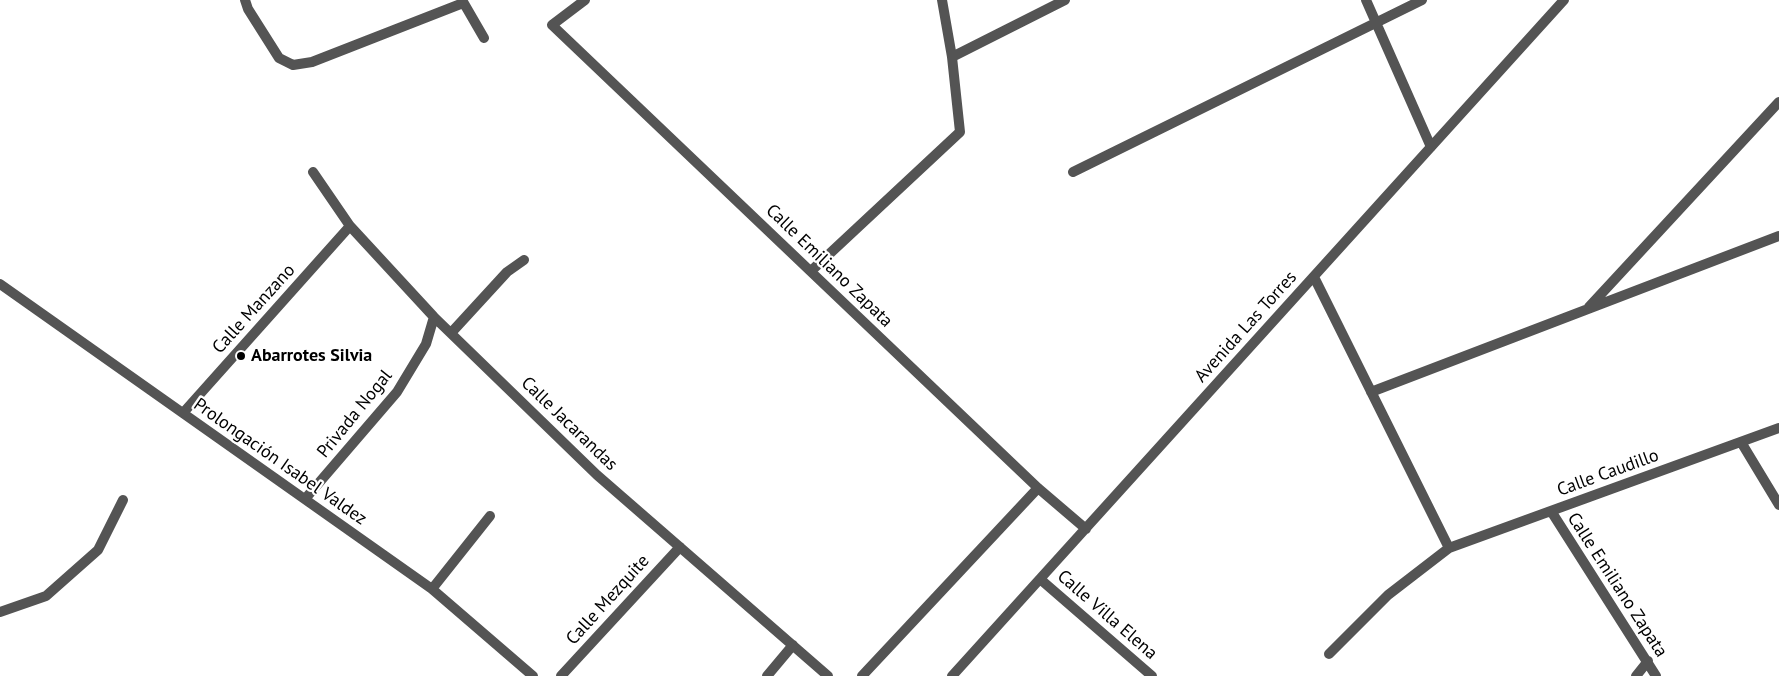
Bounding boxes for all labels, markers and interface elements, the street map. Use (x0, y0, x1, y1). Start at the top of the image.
street label: Calle Emiliano Zapata (761, 200, 897, 332)
street label: Calle Manzano (208, 260, 300, 358)
street label: Avenida Las Torres (1190, 267, 1302, 387)
place label: Abarrotes Silvia (251, 345, 372, 367)
marker: Abarrotes Silvia (235, 350, 247, 362)
street label: Privada Nogal (313, 366, 397, 462)
street label: Calle Jacarandas (516, 373, 622, 475)
street label: Prolongación Isabel Valdez (189, 394, 371, 530)
street label: Calle Caudillo (1554, 445, 1662, 501)
street label: Calle Emiliano Zapata (1562, 509, 1672, 661)
street label: Calle Mezquite (562, 551, 654, 649)
street label: Calle Villa Elena (1053, 566, 1161, 664)

